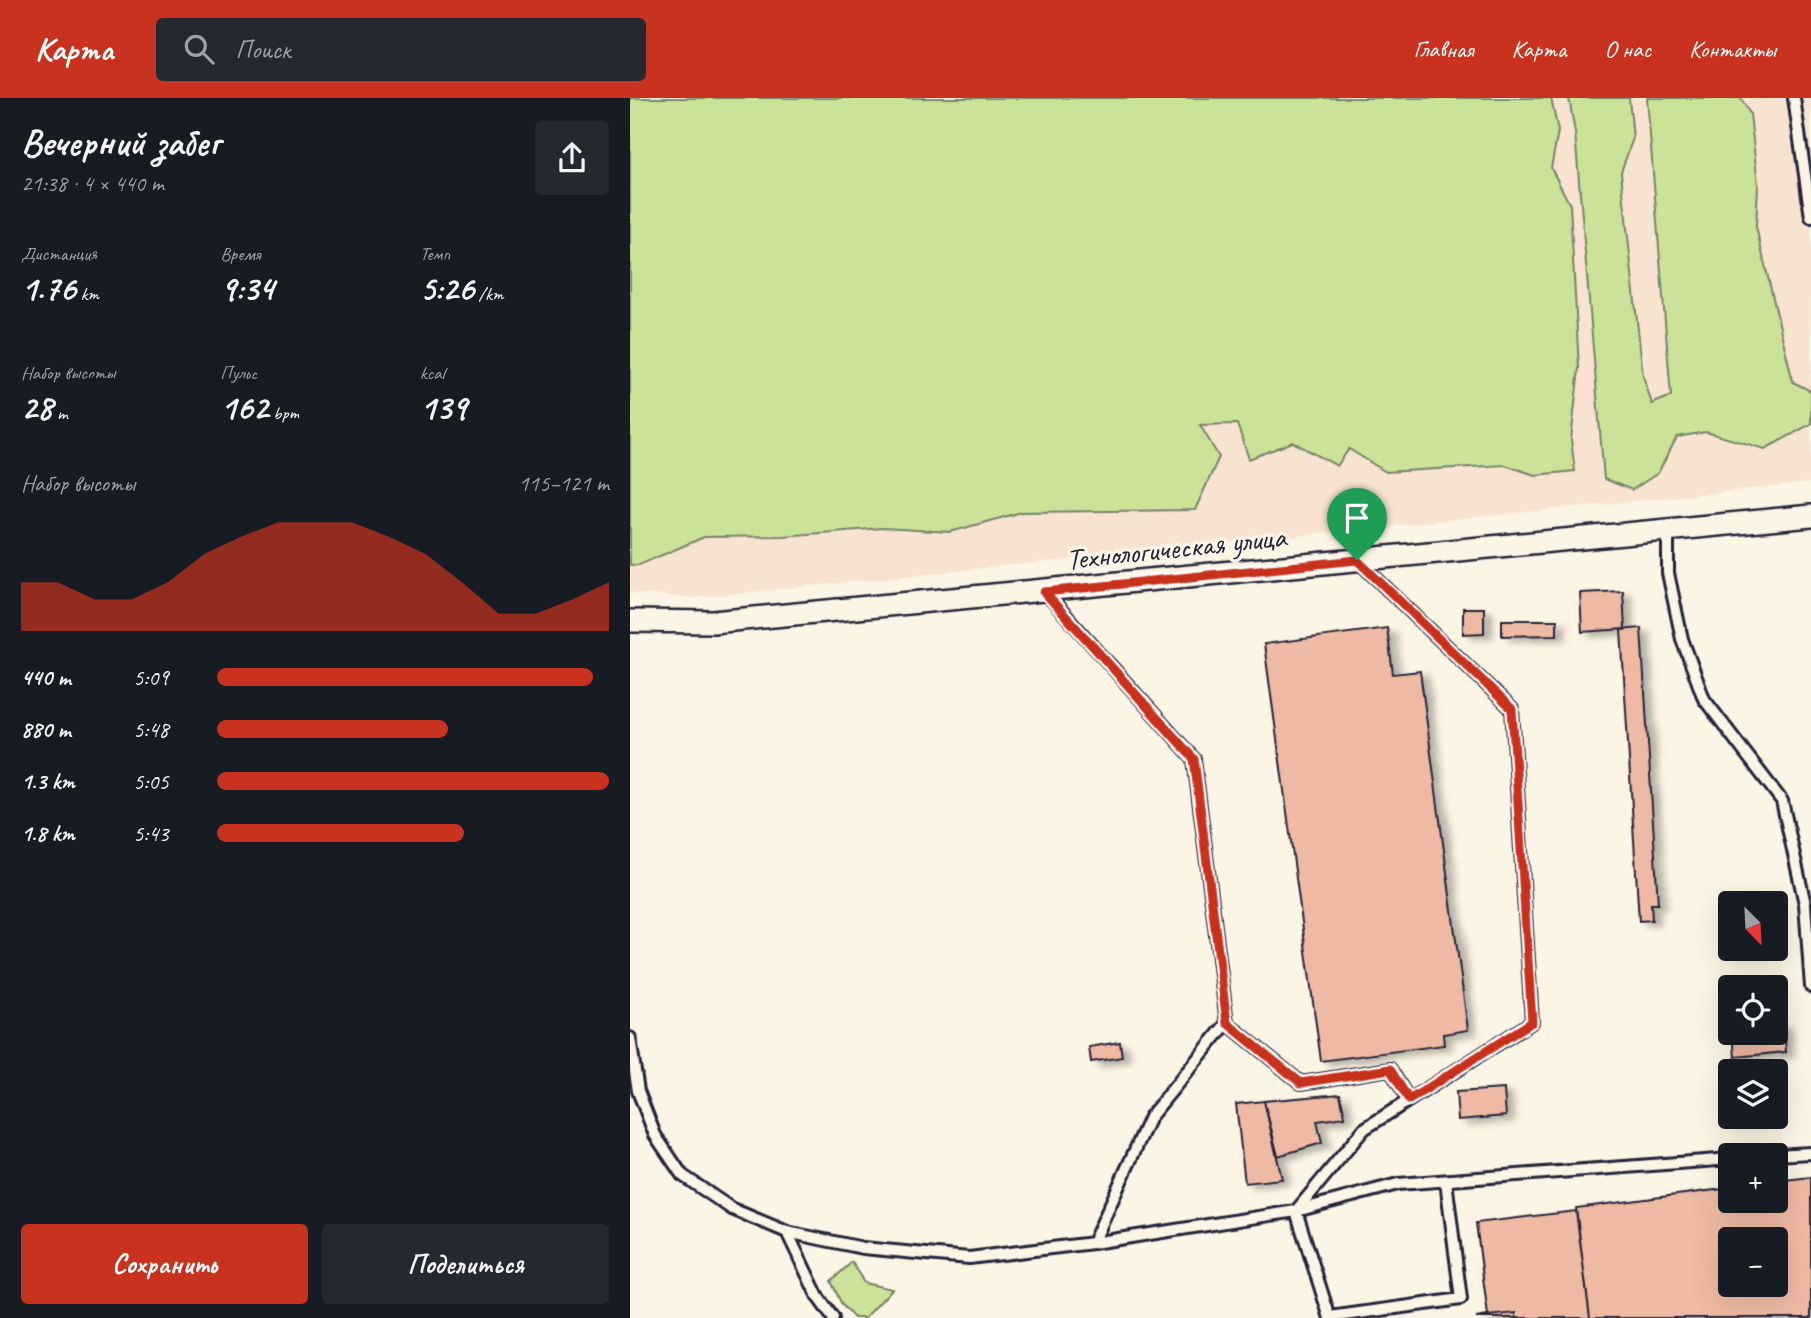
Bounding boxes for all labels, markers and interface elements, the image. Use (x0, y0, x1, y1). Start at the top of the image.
search box (156, 18, 646, 81)
text: Карта (35, 28, 114, 70)
icon: search (180, 30, 218, 68)
text: Поиск (236, 33, 290, 66)
text: Главная (1413, 34, 1474, 64)
text: Карта (1512, 34, 1566, 64)
text: О нас (1604, 34, 1651, 64)
text: Контакты (1689, 34, 1776, 64)
text: Вечерний забег (21, 119, 220, 166)
button: share (535, 121, 609, 195)
text: 21:38 · 4 × 440 m (21, 169, 164, 198)
text: Дистанция (21, 242, 97, 266)
text: Время (220, 242, 260, 266)
text: Темп (420, 242, 450, 266)
text: 1.76 (21, 266, 76, 311)
text: 9:34 (220, 266, 274, 311)
text: 5:26 (420, 266, 474, 311)
text: km (76, 282, 99, 306)
text: /km (474, 282, 503, 306)
text: Набор высоты (21, 361, 115, 385)
text: Пульс (220, 361, 257, 385)
text: kcal (420, 361, 445, 385)
text: 28 (21, 385, 53, 430)
text: 162 (220, 385, 268, 430)
text: 139 (420, 385, 467, 430)
text: m (53, 401, 68, 425)
text: bpm (268, 401, 299, 425)
text: Набор высоты (21, 469, 135, 498)
text: 115–121 m (518, 469, 609, 498)
pin (1327, 488, 1387, 560)
icon: arrive (1338, 499, 1376, 537)
street label: Технологическая улица (1064, 517, 1290, 578)
text: 440 m (21, 663, 71, 692)
text: 5:09 (133, 663, 169, 692)
text: 880 m (21, 715, 71, 744)
text: 5:48 (133, 715, 169, 744)
text: 1.3 km (21, 767, 75, 796)
text: 5:05 (133, 767, 169, 796)
text: 1.8 km (21, 819, 75, 848)
text: 5:43 (133, 819, 169, 848)
north arrow (1718, 891, 1788, 961)
map controls (1718, 891, 1788, 1297)
button: locate (1718, 975, 1788, 1045)
button: layers (1718, 1059, 1788, 1129)
button: + (1718, 1143, 1788, 1213)
button: Сохранить (21, 1224, 308, 1304)
button: Поделиться (322, 1224, 609, 1304)
button: − (1718, 1227, 1788, 1297)

